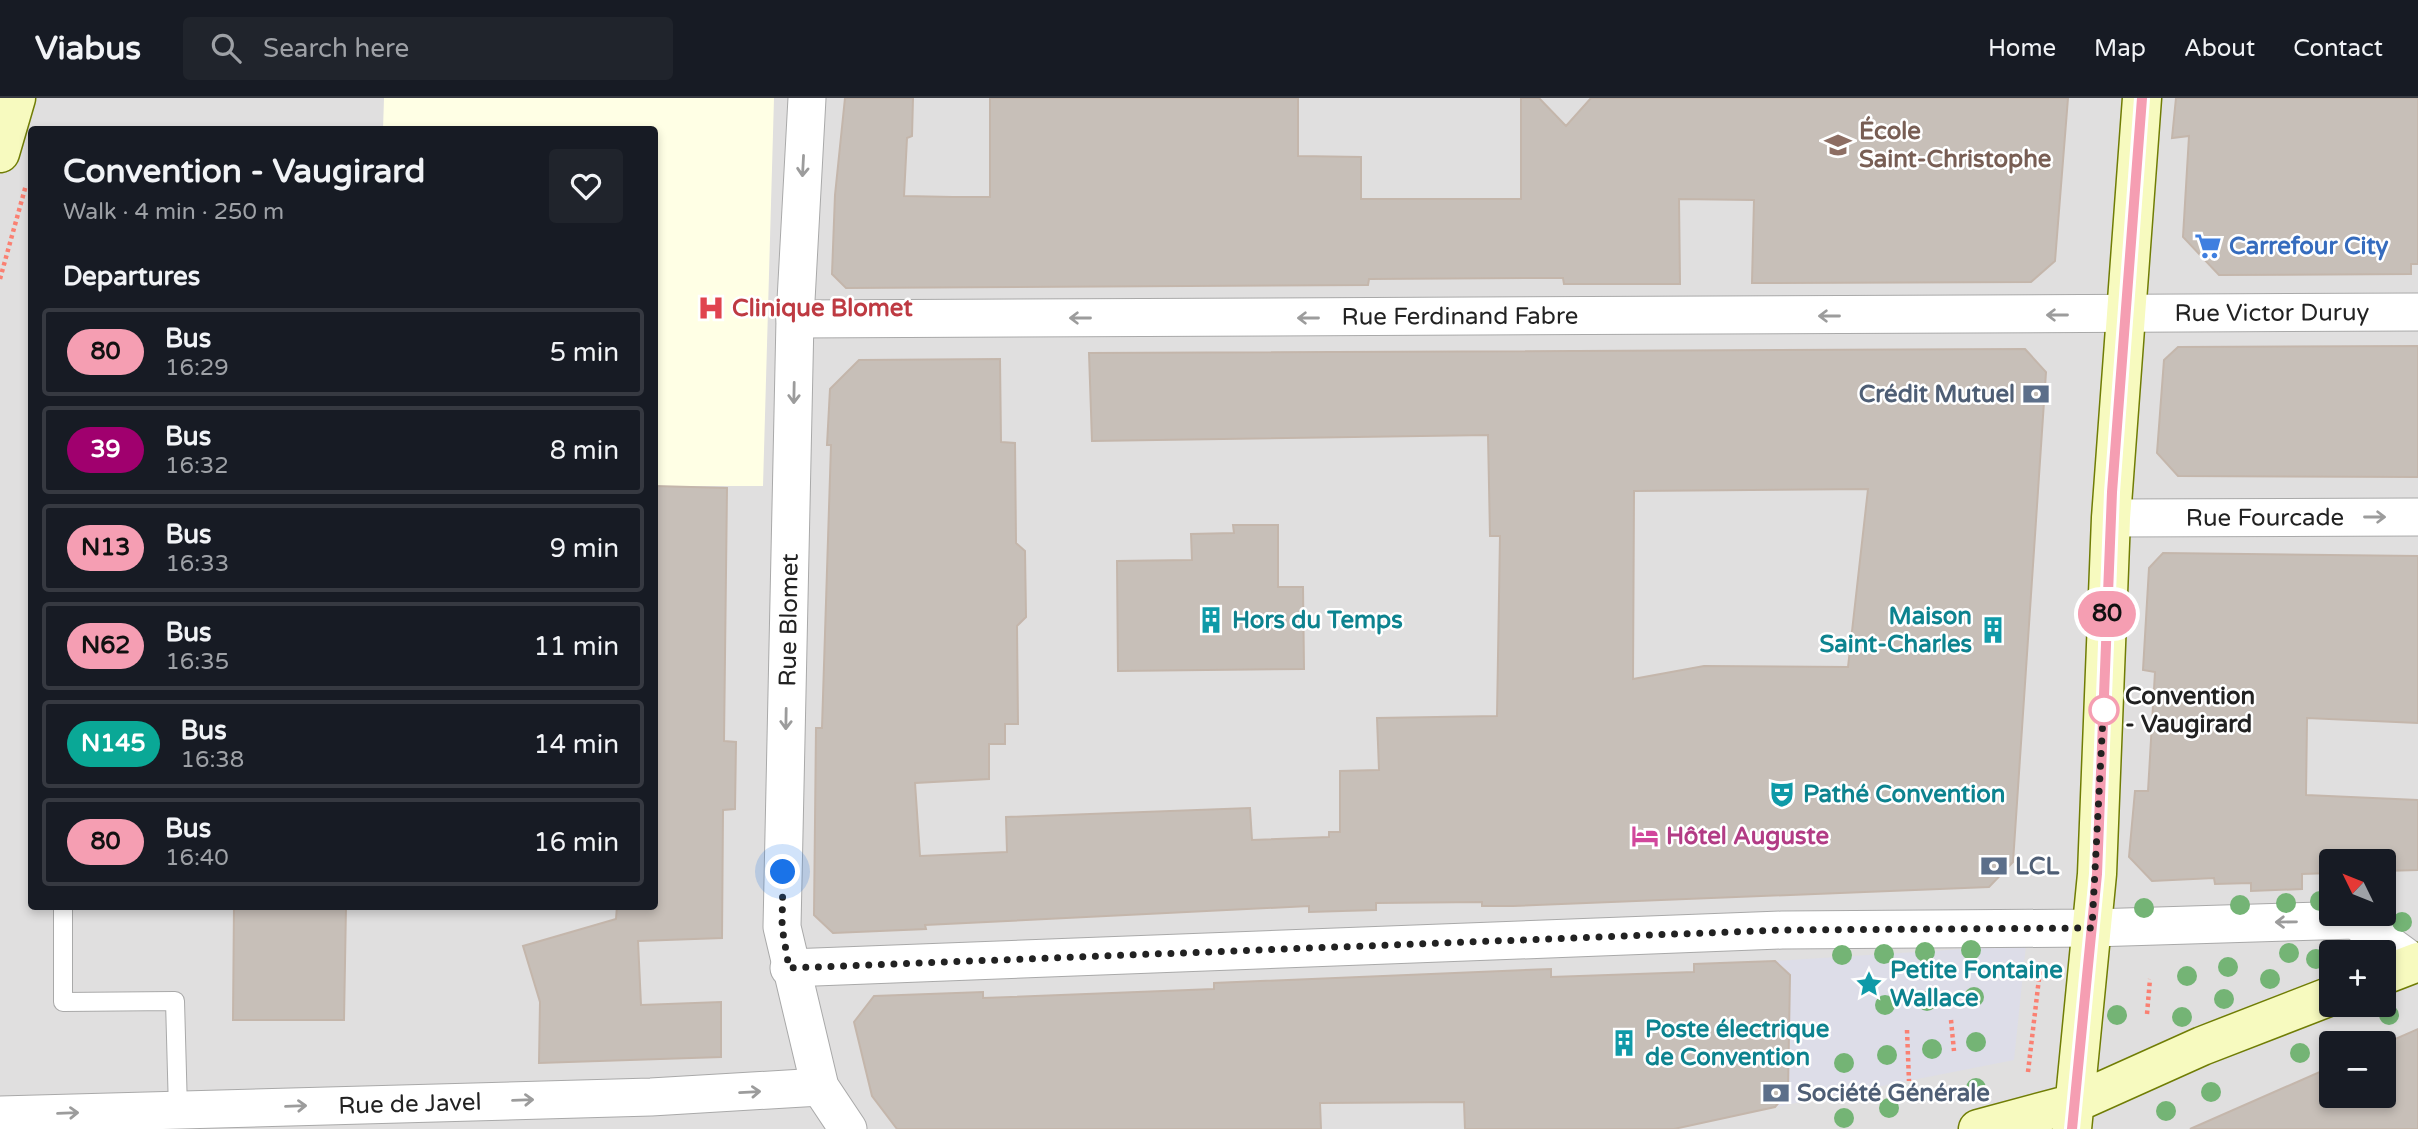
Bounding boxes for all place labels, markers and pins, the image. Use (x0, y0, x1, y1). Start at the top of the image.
place label: École Saint-Christophe (1859, 116, 2052, 174)
school or university icon: École Saint-Christophe (1823, 130, 1853, 160)
supermarket icon: Carrefour City (2193, 231, 2223, 261)
place label: Carrefour City (2229, 232, 2389, 261)
hospital icon: Clinique Blomet (696, 293, 726, 323)
place label: Clinique Blomet (732, 294, 913, 323)
bank icon: Crédit Mutuel (2021, 379, 2051, 409)
place label: Crédit Mutuel (1859, 380, 2015, 409)
place label: Maison Saint-Charles (1819, 602, 1972, 659)
building icon: Hors du Temps (1196, 605, 1226, 635)
place label: Hors du Temps (1232, 606, 1403, 635)
building icon: Maison Saint-Charles (1978, 615, 2008, 645)
place label: Convention - Vaugirard (2125, 682, 2255, 739)
marker: Convention - Vaugirard (2089, 695, 2119, 725)
theatre icon: Pathé Convention (1767, 779, 1797, 809)
place label: Pathé Convention (1803, 780, 2005, 809)
hotel icon: Hôtel Auguste (1630, 821, 1660, 851)
place label: Hôtel Auguste (1666, 822, 1829, 851)
bank icon: LCL (1979, 851, 2009, 881)
place label: LCL (2015, 852, 2060, 881)
place label: Petite Fontaine Wallace (1890, 956, 2063, 1013)
place icon: Petite Fontaine Wallace (1854, 969, 1884, 999)
place label: Poste électrique de Convention (1645, 1015, 1830, 1072)
building icon: Poste électrique de Convention (1609, 1028, 1639, 1058)
bank icon: Société Générale (1761, 1078, 1791, 1108)
place label: Société Générale (1797, 1079, 1990, 1108)

